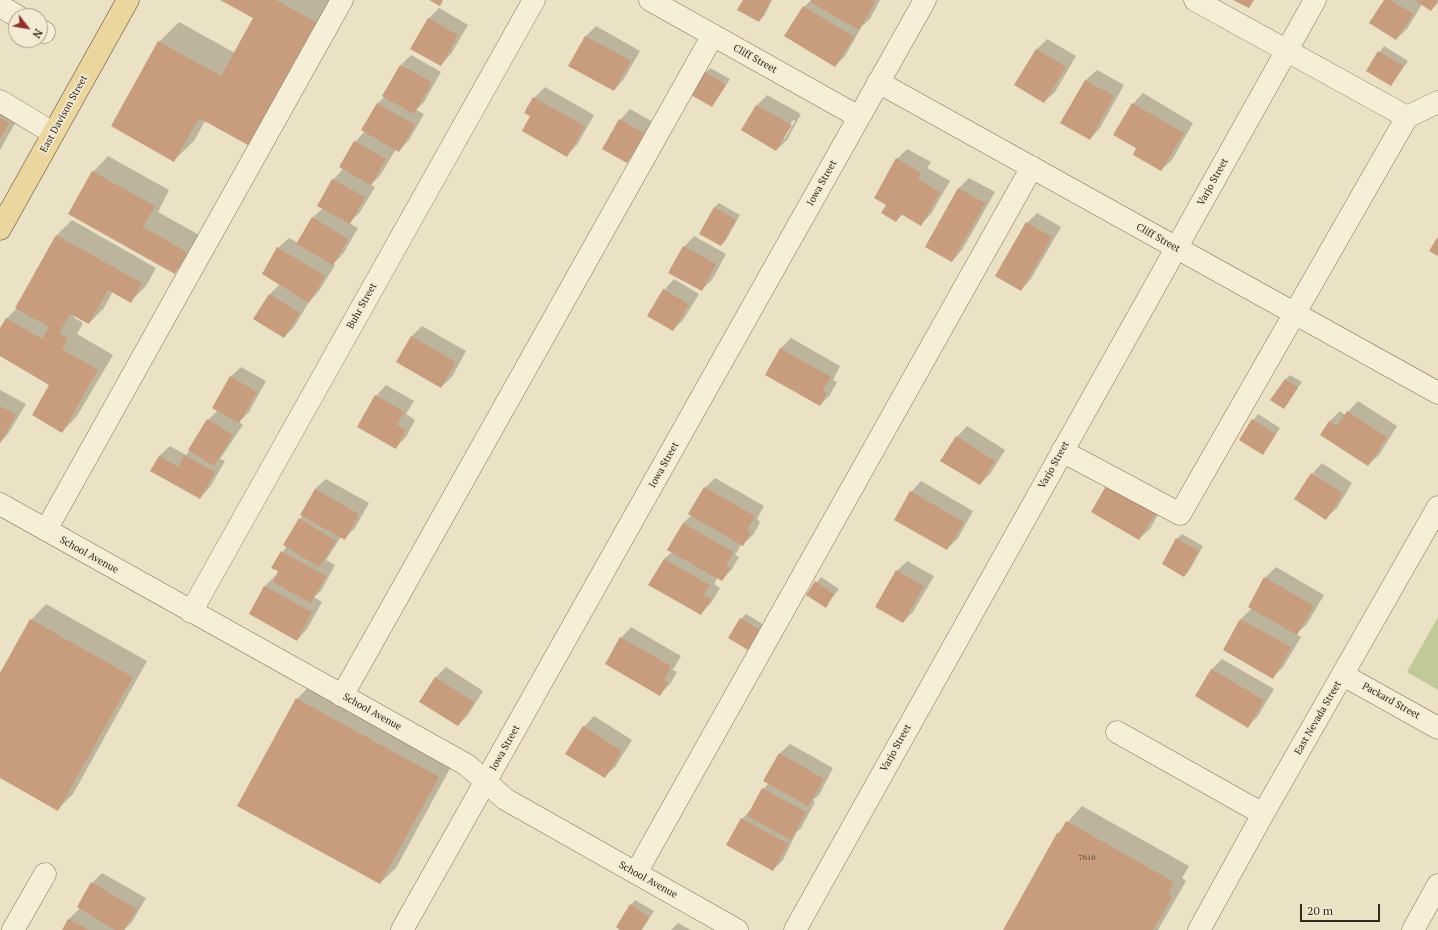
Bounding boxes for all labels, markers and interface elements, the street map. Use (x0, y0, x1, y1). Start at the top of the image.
north arrow (8, 8, 48, 48)
text: N (29, 26, 46, 41)
street label: Cliff Street (731, 42, 779, 76)
street label: East Davison Street (38, 73, 90, 155)
street label: Varjo Street (1195, 156, 1231, 208)
street label: Iowa Street (805, 158, 839, 208)
street label: Cliff Street (1134, 221, 1182, 255)
street label: Buhr Street (344, 281, 380, 331)
street label: Varjo Street (1036, 439, 1072, 491)
street label: Iowa Street (647, 440, 681, 490)
street label: School Avenue (58, 534, 120, 576)
street label: East Nevada Street (1292, 679, 1344, 757)
street label: Packard Street (1360, 680, 1422, 722)
street label: School Avenue (341, 691, 403, 733)
street label: Varjo Street (878, 722, 914, 774)
street label: Iowa Street (488, 723, 522, 773)
house number: 7616 (1078, 853, 1096, 863)
street label: School Avenue (617, 859, 679, 901)
scale bar (1302, 896, 1382, 922)
text: 20 m (1307, 903, 1333, 918)

